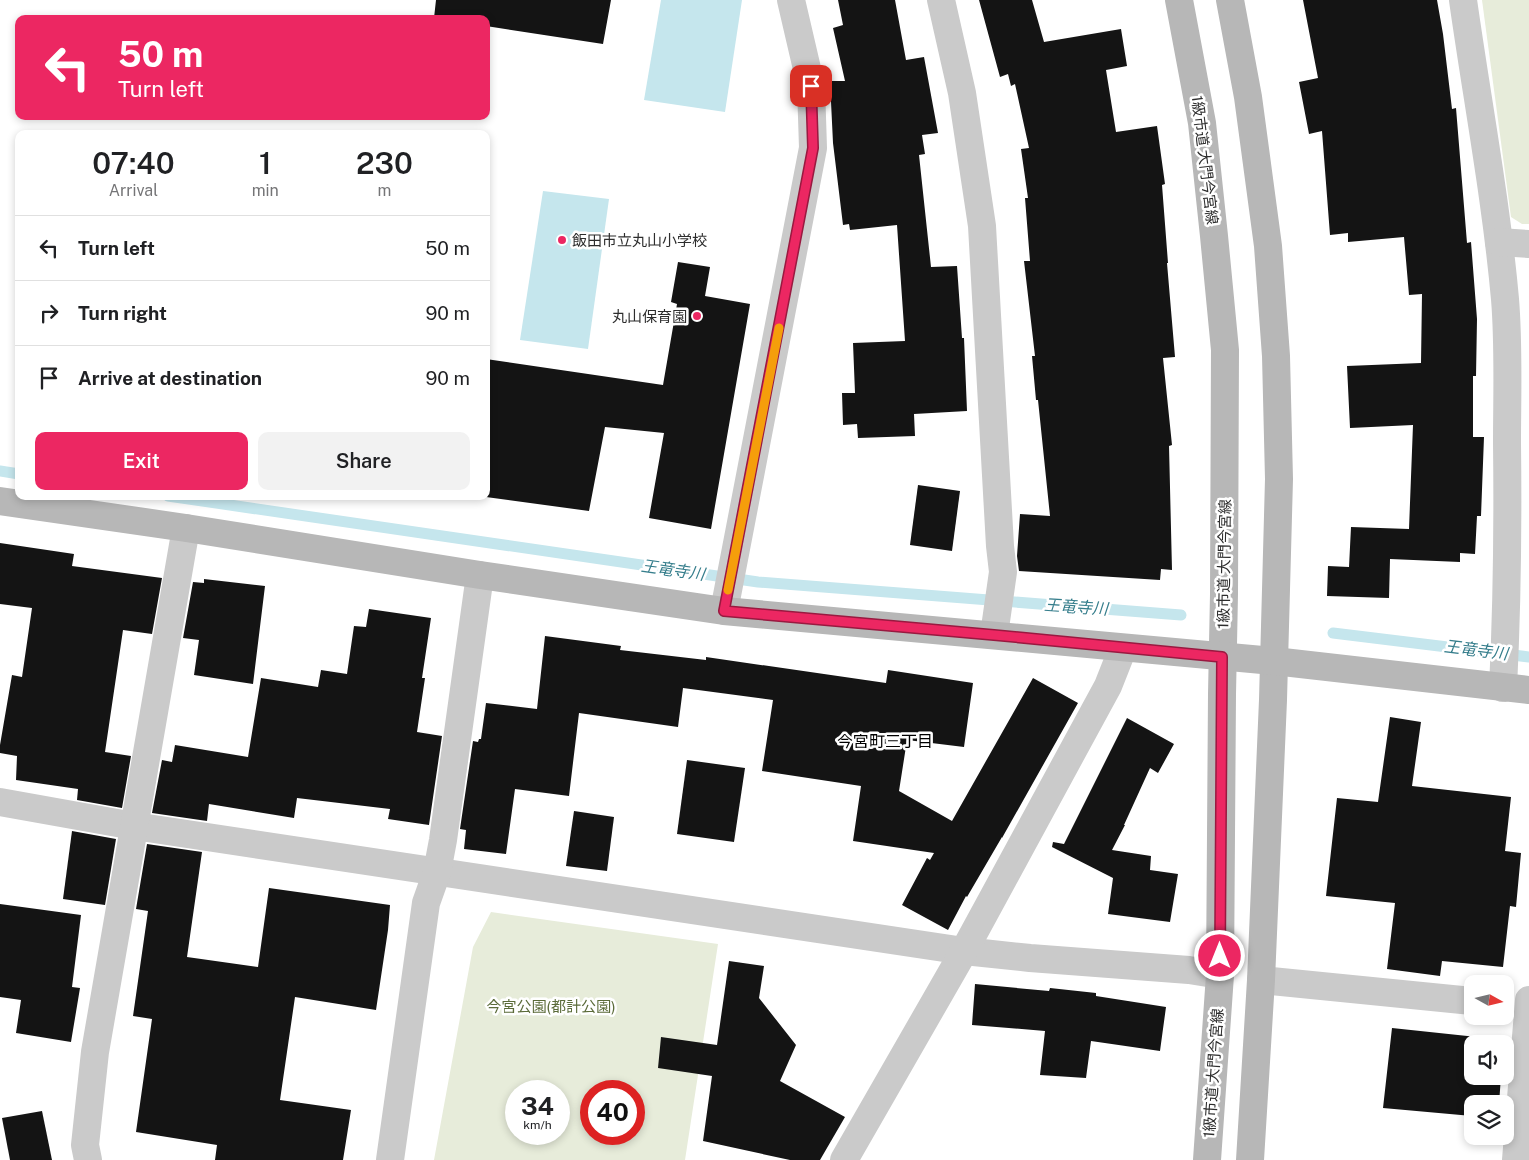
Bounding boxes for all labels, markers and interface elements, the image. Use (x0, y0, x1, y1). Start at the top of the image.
text: 50 m (118, 34, 203, 75)
icon: left (35, 35, 100, 100)
pin (790, 65, 832, 107)
icon: arrive (797, 72, 825, 100)
text: Turn left (118, 76, 204, 102)
street label: 1級市道 大門今宮線 (1189, 95, 1221, 225)
text: 07:40 (92, 145, 175, 181)
text: 1 (259, 145, 272, 181)
text: 230 (356, 145, 413, 181)
text: Arrival (109, 181, 158, 200)
text: min (252, 181, 279, 200)
text: m (378, 181, 391, 200)
place label: 飯田市立丸山小学校 (572, 232, 707, 249)
icon: left (35, 234, 63, 262)
marker: 飯田市立丸山小学校 (556, 234, 568, 246)
text: Turn left (78, 237, 155, 259)
text: 50 m (425, 237, 470, 259)
icon: right (35, 299, 63, 327)
text: Turn right (78, 302, 167, 324)
text: 90 m (426, 302, 470, 324)
place label: 丸山保育園 (612, 308, 687, 325)
marker: 丸山保育園 (691, 310, 703, 322)
icon: arrive (35, 364, 63, 392)
text: Arrive at destination (78, 367, 262, 389)
text: 90 m (426, 367, 470, 389)
button: Exit (35, 432, 248, 490)
button: Share (258, 432, 470, 490)
street label: 1級市道 大門今宮線 (1214, 499, 1234, 629)
water label: 王竜寺川 (640, 556, 708, 584)
water label: 王竜寺川 (1043, 595, 1111, 619)
water label: 王竜寺川 (1443, 637, 1511, 664)
district label: 今宮町三丁目 (837, 732, 933, 751)
position arrow (1193, 929, 1245, 981)
north arrow (1464, 975, 1514, 1025)
map controls (1464, 975, 1514, 1145)
park label: 今宮公園(都計公園) (486, 998, 616, 1015)
street label: 1級市道 大門今宮線 (1200, 1008, 1226, 1138)
button: sound (1464, 1035, 1514, 1085)
speed limit sign: 40 (580, 1080, 645, 1145)
text: 34 (521, 1091, 554, 1121)
button: layers (1464, 1095, 1514, 1145)
text: km/h (523, 1118, 552, 1132)

